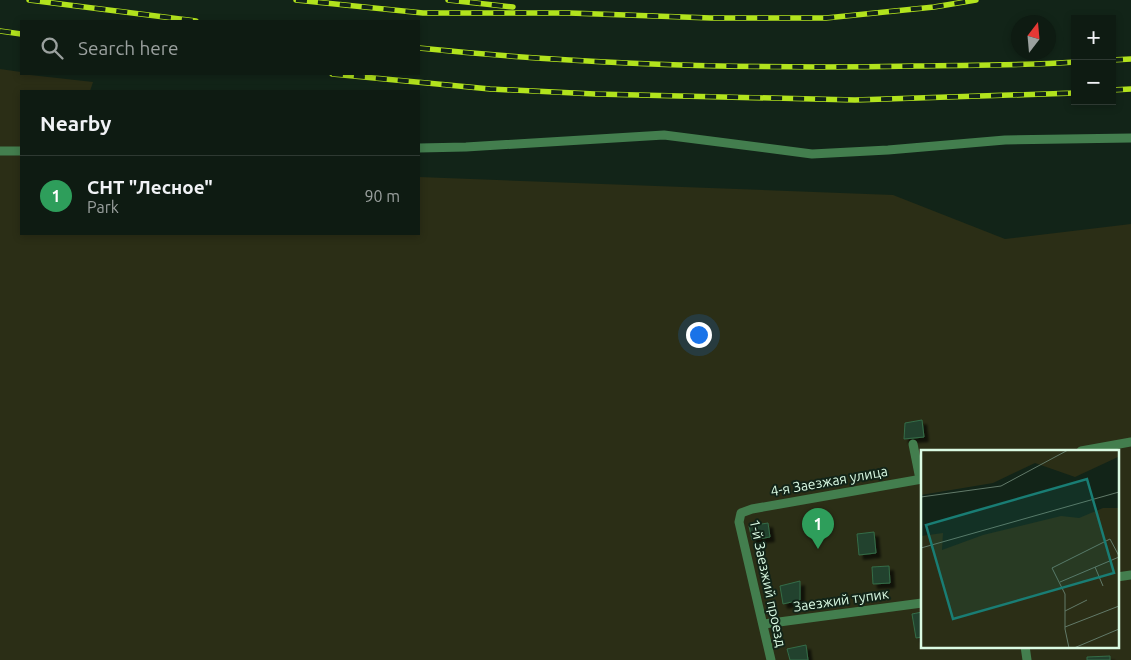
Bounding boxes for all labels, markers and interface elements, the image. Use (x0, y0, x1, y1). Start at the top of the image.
north arrow (1011, 15, 1056, 60)
map controls (1071, 15, 1116, 105)
button: + (1071, 15, 1116, 60)
search box (20, 20, 420, 75)
icon: search (38, 34, 66, 62)
text: Search here (78, 37, 178, 59)
button: − (1071, 60, 1116, 105)
text: Nearby (40, 111, 111, 135)
text: СНТ "Лесное" (87, 176, 213, 198)
text: 1 (51, 187, 61, 205)
text: 90 m (364, 187, 400, 205)
text: Park (87, 198, 119, 216)
your location (686, 322, 712, 348)
inset map (921, 450, 1118, 648)
street label: 4-я Заезжая улица (769, 463, 889, 499)
pin: 1 (802, 508, 834, 549)
street label: 1-й Заезжий проезд (747, 518, 789, 648)
street label: Заезжий тупик (792, 585, 890, 615)

